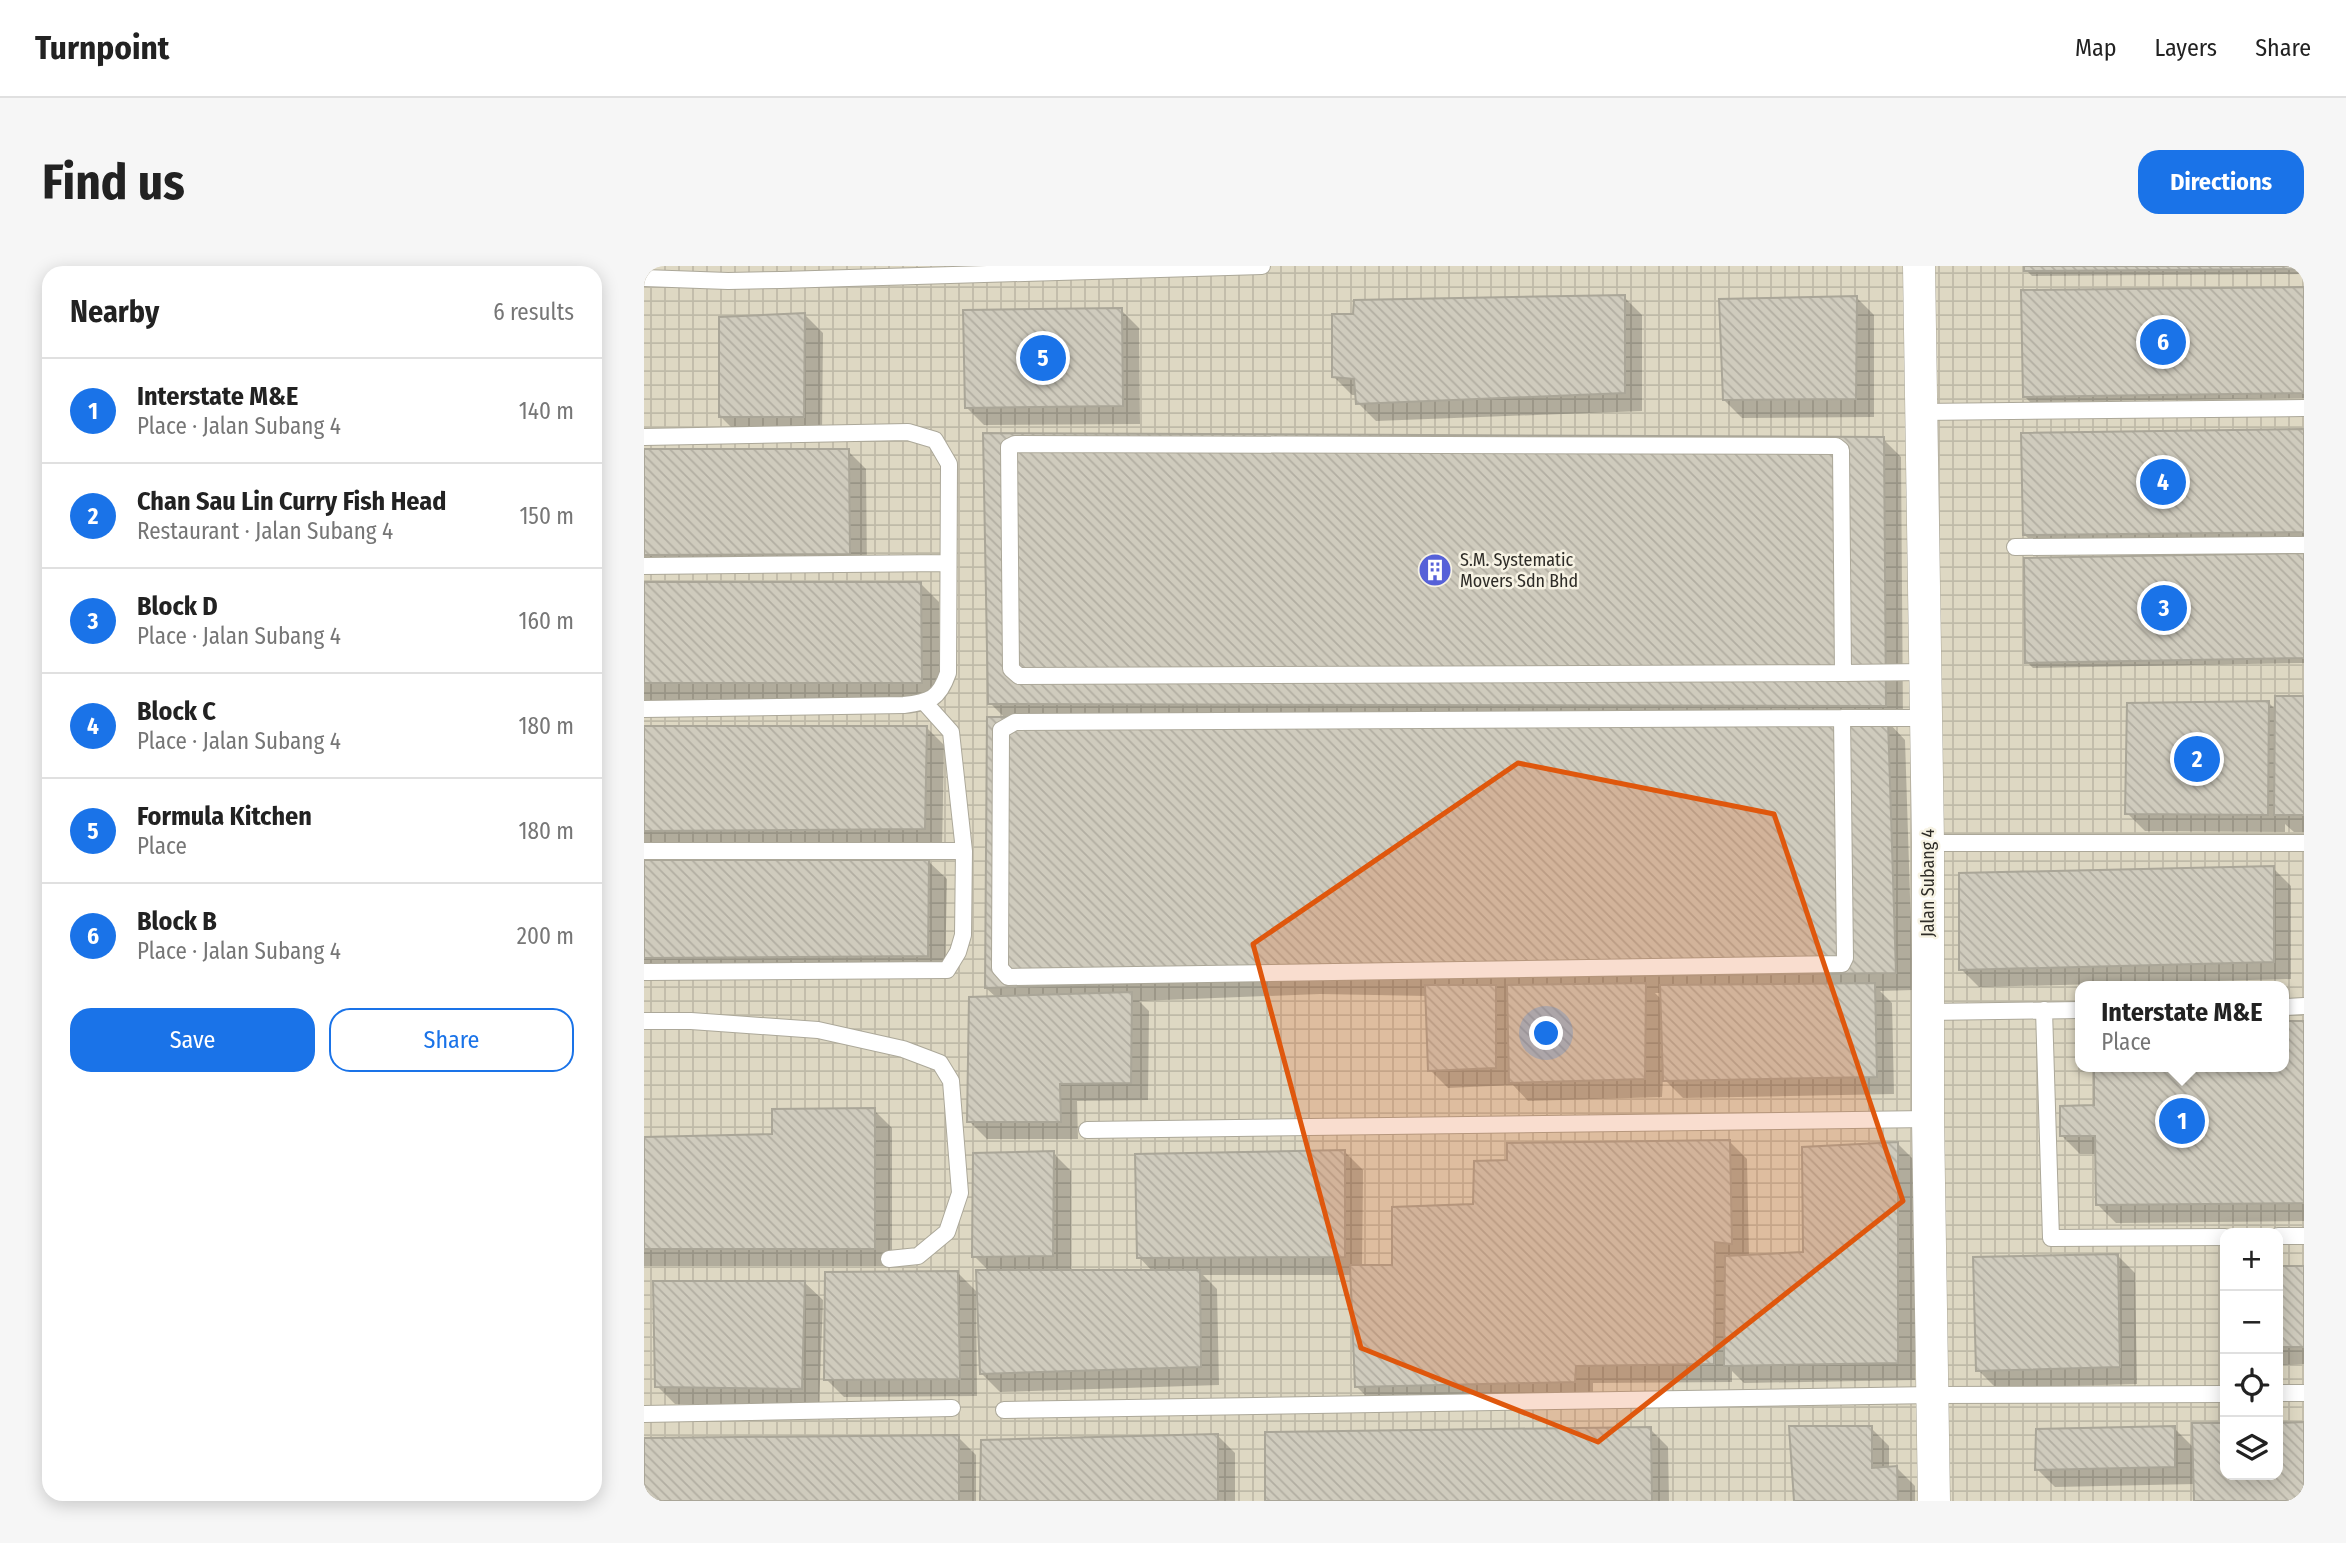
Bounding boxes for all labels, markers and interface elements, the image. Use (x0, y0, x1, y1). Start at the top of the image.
text: Turnpoint (35, 28, 169, 68)
text: Map (2075, 34, 2117, 62)
text: Layers (2155, 34, 2217, 62)
text: Share (2255, 34, 2311, 62)
button: Directions (2138, 150, 2304, 214)
text: Find us (42, 153, 185, 212)
text: Nearby (70, 294, 159, 330)
text: 6 results (493, 298, 574, 326)
pin: 6 (2140, 316, 2186, 368)
pin: 5 (1020, 332, 1066, 384)
text: Interstate M&E (137, 381, 298, 412)
text: 1 (88, 397, 98, 425)
text: 140 m (519, 397, 574, 425)
text: Place · Jalan Subang 4 (137, 412, 341, 440)
pin: 4 (2140, 456, 2186, 508)
text: Chan Sau Lin Curry Fish Head (137, 486, 446, 517)
text: 2 (88, 502, 98, 530)
text: 150 m (519, 502, 574, 530)
text: Restaurant · Jalan Subang 4 (137, 517, 393, 545)
place label: S.M. Systematic Movers Sdn Bhd (1460, 549, 1578, 592)
building icon: S.M. Systematic Movers Sdn Bhd (1416, 551, 1454, 589)
pin: 3 (2141, 582, 2187, 634)
text: Block D (137, 591, 218, 622)
text: 3 (88, 607, 98, 635)
text: 160 m (519, 607, 574, 635)
text: Place · Jalan Subang 4 (137, 622, 341, 650)
text: Block C (137, 696, 216, 727)
text: 4 (87, 712, 99, 740)
text: 180 m (518, 712, 574, 740)
text: Place · Jalan Subang 4 (137, 727, 341, 755)
pin: 2 (2174, 733, 2220, 785)
text: Formula Kitchen (137, 801, 312, 832)
text: 5 (87, 817, 99, 845)
text: 180 m (518, 817, 574, 845)
street label: Jalan Subang 4 (1917, 829, 1939, 937)
text: Place (137, 832, 187, 860)
text: Block B (137, 906, 217, 937)
text: 6 (87, 922, 99, 950)
text: 200 m (517, 922, 574, 950)
text: Place · Jalan Subang 4 (137, 937, 341, 965)
popup (2075, 981, 2289, 1072)
text: Interstate M&E (2101, 997, 2263, 1028)
button: Save (70, 1008, 315, 1072)
button: Share (329, 1008, 574, 1072)
your location (1529, 1016, 1563, 1050)
text: Place (2101, 1028, 2151, 1056)
pin: 1 (2159, 1095, 2205, 1147)
map controls (2220, 1228, 2283, 1480)
button: + (2220, 1228, 2283, 1291)
button: − (2220, 1291, 2283, 1354)
button: locate (2220, 1354, 2283, 1417)
button: layers (2220, 1417, 2283, 1480)

